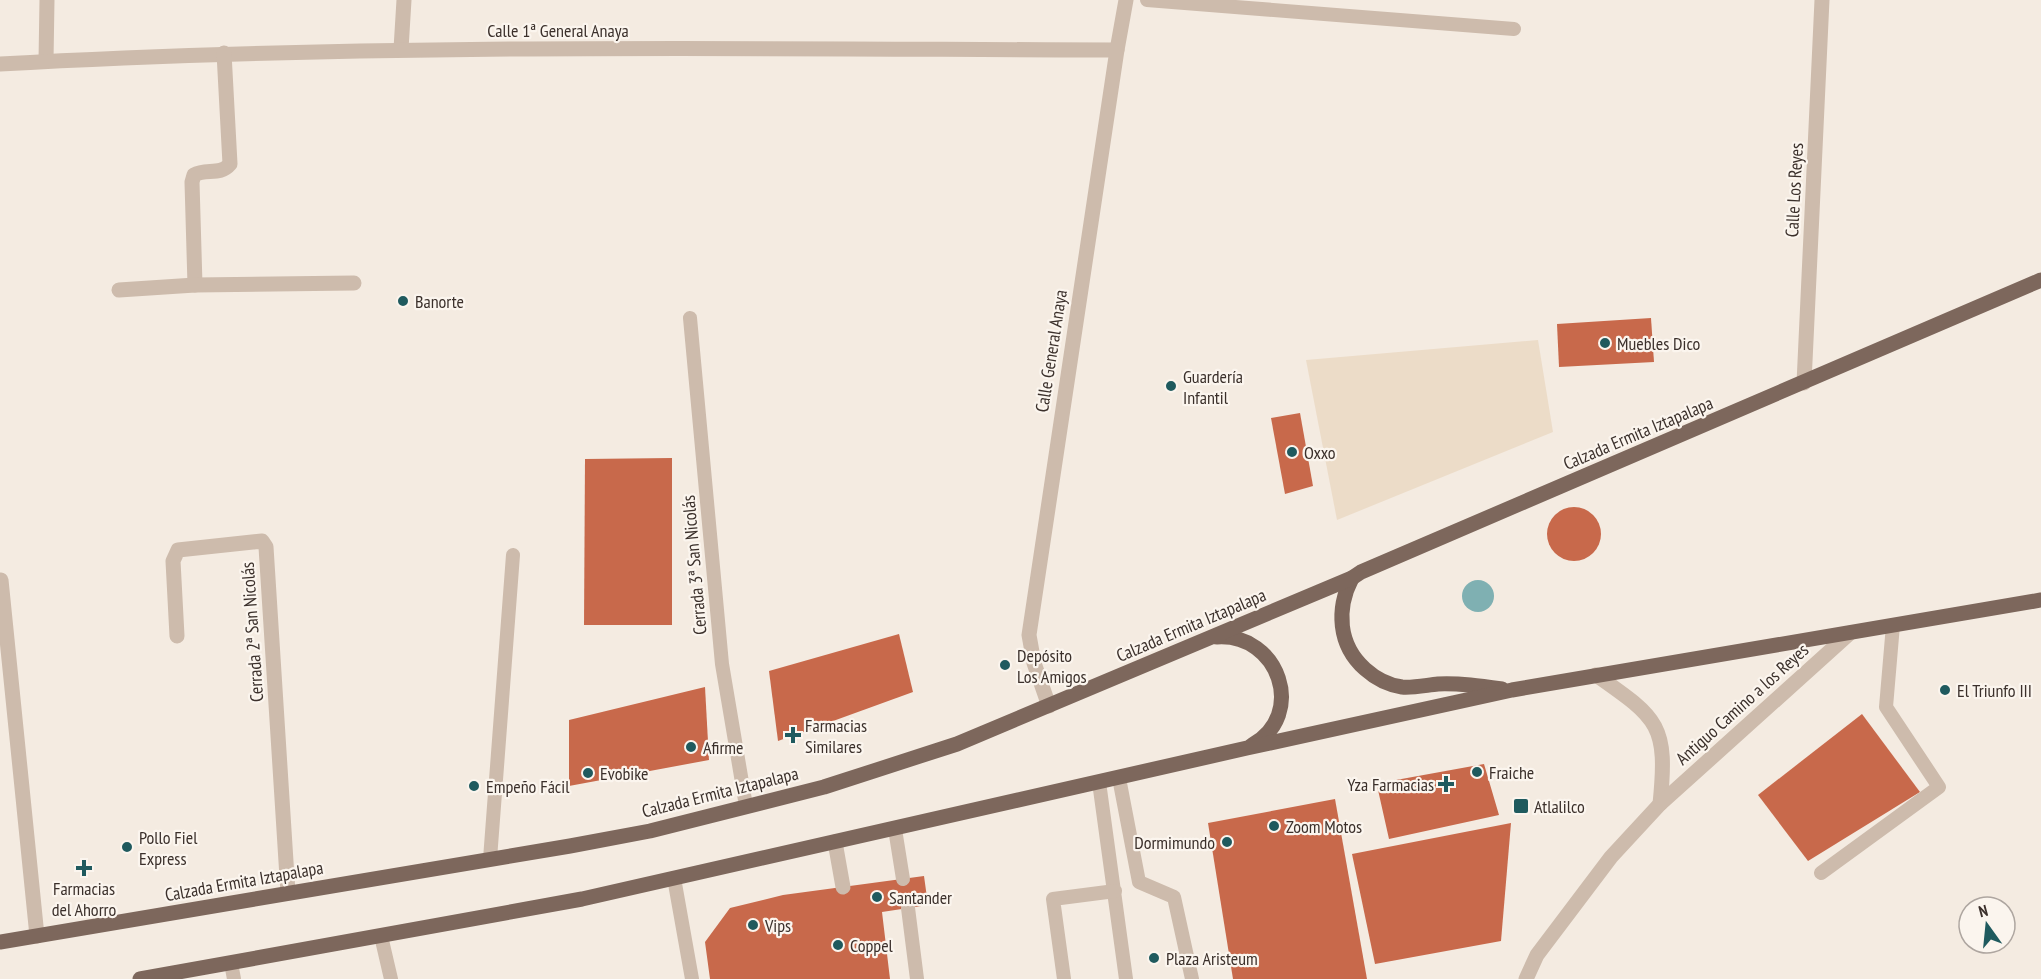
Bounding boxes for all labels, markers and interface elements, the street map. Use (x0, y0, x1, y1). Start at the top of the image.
street label: Calle 1ª General Anaya (487, 19, 629, 42)
street label: Calle Los Reyes (1780, 142, 1808, 238)
street label: Calle General Anaya (1030, 288, 1072, 414)
place label: Banorte (415, 290, 464, 313)
marker: Banorte (396, 294, 410, 308)
place label: Muebles Dico (1617, 332, 1701, 355)
marker: Muebles Dico (1598, 336, 1612, 350)
place label: Guardería Infantil (1183, 365, 1243, 409)
marker: Guardería Infantil (1164, 379, 1178, 393)
street label: Calzada Ermita Iztapalapa (1560, 391, 1716, 475)
place label: Oxxo (1304, 441, 1336, 464)
marker: Oxxo (1285, 445, 1299, 459)
street label: Cerrada 3ª San Nicolás (676, 494, 712, 636)
street label: Cerrada 2ª San Nicolás (236, 561, 268, 703)
street label: Calzada Ermita Iztapalapa (1113, 583, 1269, 667)
street label: Antiguo Camino a los Reyes (1671, 638, 1813, 770)
place label: Depósito Los Amigos (1017, 644, 1087, 688)
marker: Depósito Los Amigos (998, 658, 1012, 672)
place label: El Triunfo III (1957, 679, 2032, 702)
marker: El Triunfo III (1938, 683, 1952, 697)
place label: Farmacias Similares (805, 714, 867, 758)
marker: Farmacias Similares (786, 728, 800, 742)
place label: Afirme (703, 736, 743, 759)
marker: Afirme (684, 740, 698, 754)
street label: Calzada Ermita Iztapalapa (639, 761, 801, 823)
place label: Fraiche (1489, 761, 1534, 784)
place label: Evobike (600, 762, 648, 785)
marker: Fraiche (1470, 765, 1484, 779)
marker: Evobike (581, 766, 595, 780)
place label: Yza Farmacias (1347, 773, 1434, 796)
place label: Empeño Fácil (486, 775, 570, 798)
marker: Yza Farmacias (1439, 777, 1453, 791)
marker: Empeño Fácil (467, 779, 481, 793)
place label: Atlalilco (1534, 795, 1585, 818)
marker: Atlalilco (1512, 797, 1530, 815)
place label: Zoom Motos (1286, 815, 1362, 838)
marker: Zoom Motos (1267, 819, 1281, 833)
place label: Pollo Fiel Express (139, 826, 198, 870)
place label: Dormimundo (1134, 831, 1215, 854)
marker: Dormimundo (1220, 835, 1234, 849)
marker: Pollo Fiel Express (120, 840, 134, 854)
street label: Calzada Ermita Iztapalapa (163, 856, 325, 906)
marker: Farmacias del Ahorro (77, 861, 91, 875)
place label: Farmacias del Ahorro (52, 877, 117, 921)
place label: Santander (889, 886, 952, 909)
marker: Santander (870, 890, 884, 904)
north arrow (1957, 895, 2017, 955)
text: N (1976, 900, 1990, 921)
place label: Vips (764, 914, 791, 937)
marker: Vips (746, 918, 760, 932)
place label: Coppel (850, 934, 894, 957)
marker: Coppel (831, 938, 845, 952)
place label: Plaza Aristeum (1166, 947, 1258, 970)
marker: Plaza Aristeum (1147, 951, 1161, 965)

